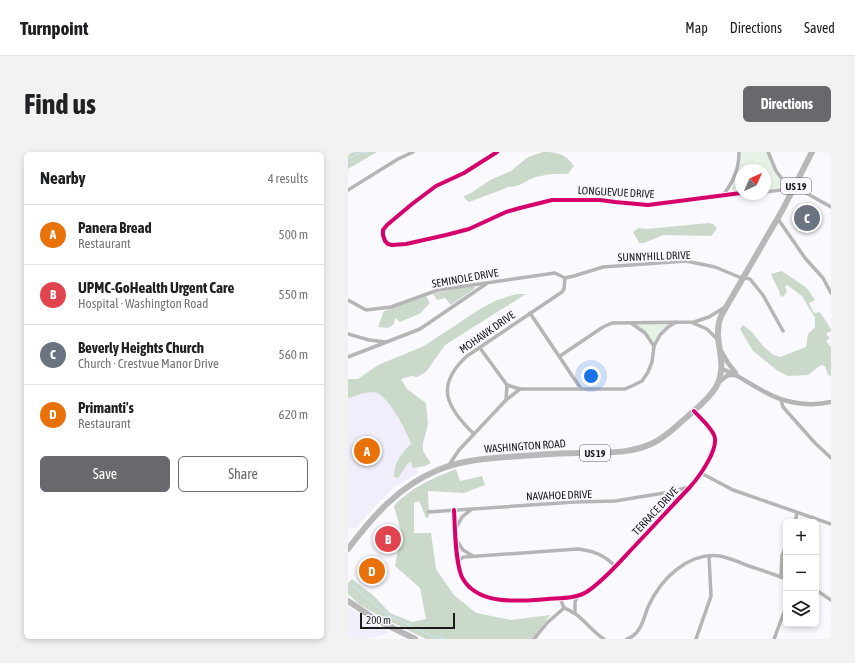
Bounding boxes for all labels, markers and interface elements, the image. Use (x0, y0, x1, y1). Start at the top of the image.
text: Turnpoint (20, 17, 88, 39)
text: Map (685, 20, 708, 36)
text: Directions (730, 20, 782, 36)
text: Saved (804, 20, 835, 36)
button: Directions (743, 86, 831, 122)
text: Find us (24, 88, 96, 120)
north arrow (735, 164, 771, 200)
text: Nearby (40, 168, 86, 188)
text: 4 results (268, 171, 308, 186)
road number: US 19 (781, 178, 811, 194)
street label: LONGUEVUE DRIVE (577, 184, 655, 200)
pin: C (794, 203, 820, 233)
text: Panera Bread (78, 219, 152, 236)
text: A (50, 227, 56, 242)
text: 500 m (279, 227, 308, 242)
text: Restaurant (78, 236, 131, 251)
street label: SUNNYHILL DRIVE (617, 249, 691, 263)
street label: SEMINOLE DRIVE (431, 266, 500, 290)
text: UPMC-GoHealth Urgent Care (78, 279, 234, 296)
text: B (50, 287, 56, 302)
text: 550 m (279, 287, 308, 302)
text: Hospital · Washington Road (78, 296, 208, 311)
street label: MOHAWK DRIVE (457, 308, 517, 355)
text: Beverly Heights Church (78, 339, 204, 356)
text: C (50, 347, 56, 362)
text: 560 m (279, 347, 308, 362)
text: Church · Crestvue Manor Drive (78, 356, 219, 371)
your location (581, 366, 601, 386)
text: Primanti's (78, 399, 134, 416)
text: D (49, 407, 57, 422)
text: 620 m (279, 407, 308, 422)
text: Restaurant (78, 416, 131, 431)
pin: A (354, 436, 380, 466)
street label: WASHINGTON ROAD (484, 437, 566, 455)
road number: US 19 (580, 445, 610, 461)
button: Save (40, 456, 170, 492)
button: Share (178, 456, 308, 492)
street label: TERRACE DRIVE (630, 484, 681, 538)
street label: NAVAHOE DRIVE (526, 488, 592, 502)
map controls (783, 519, 819, 627)
button: + (783, 519, 819, 555)
pin: B (375, 524, 401, 554)
button: − (783, 555, 819, 591)
pin: D (359, 556, 385, 586)
button: layers (783, 591, 819, 627)
scale bar (360, 611, 455, 630)
text: 200 m (366, 614, 391, 626)

